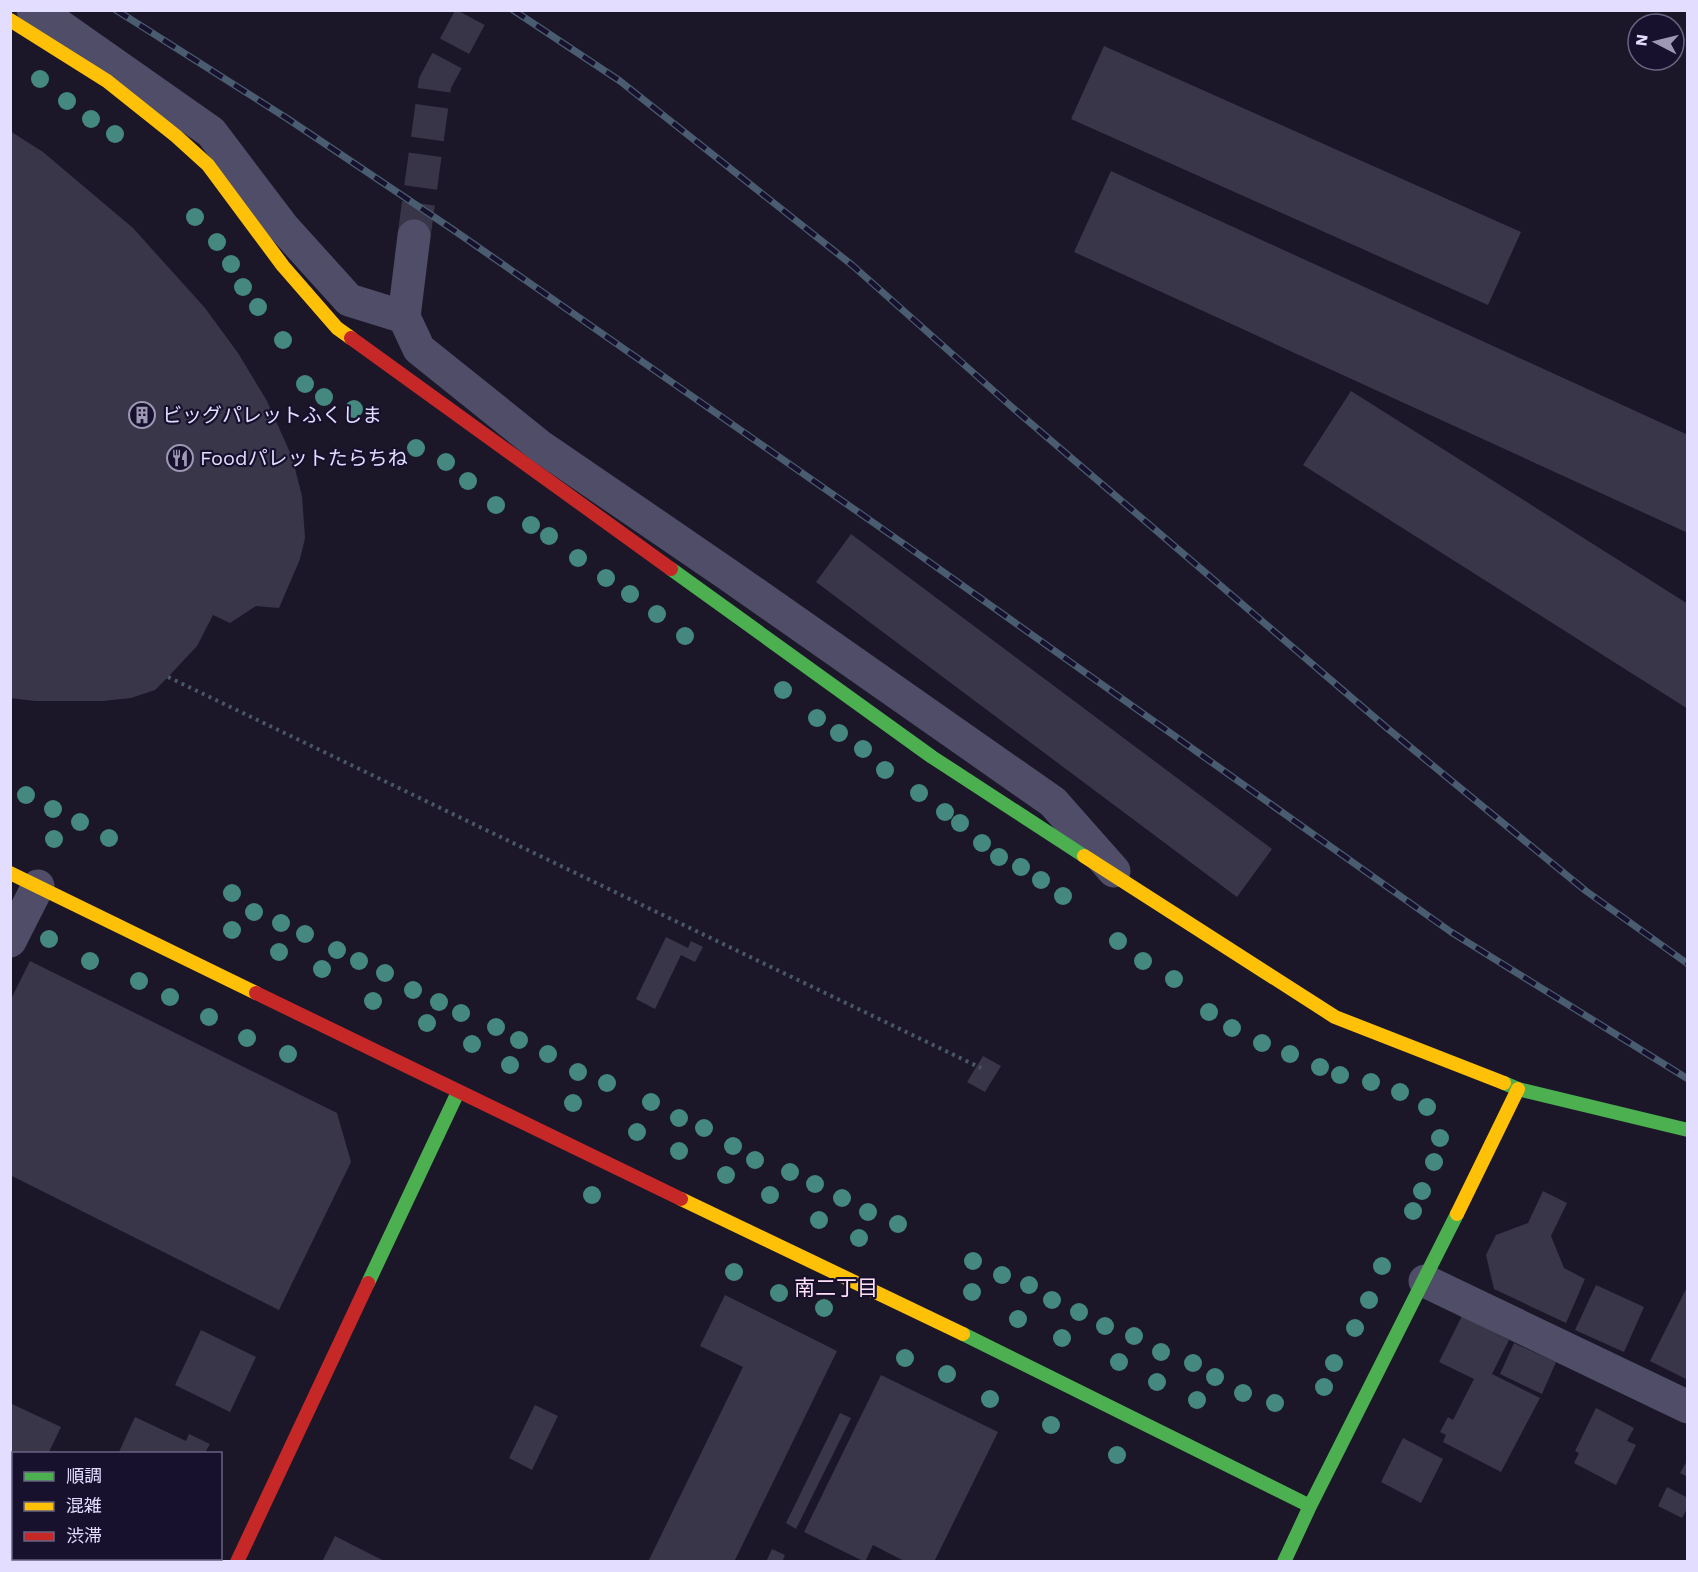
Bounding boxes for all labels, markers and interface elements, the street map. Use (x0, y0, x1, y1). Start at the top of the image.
north arrow (1626, 12, 1686, 72)
text: N (1631, 33, 1652, 47)
building icon: ビッグパレットふくしま (127, 400, 157, 430)
place label: ビッグパレットふくしま (162, 403, 382, 427)
restaurant icon: Foodパレットたらちね (165, 443, 195, 473)
place label: Foodパレットたらちね (200, 446, 408, 470)
district label: 南二丁目 (794, 1275, 878, 1300)
legend (12, 1452, 222, 1560)
text: 順調 (66, 1465, 102, 1486)
text: 混雑 (66, 1495, 102, 1516)
text: 渋滞 (66, 1525, 102, 1546)

